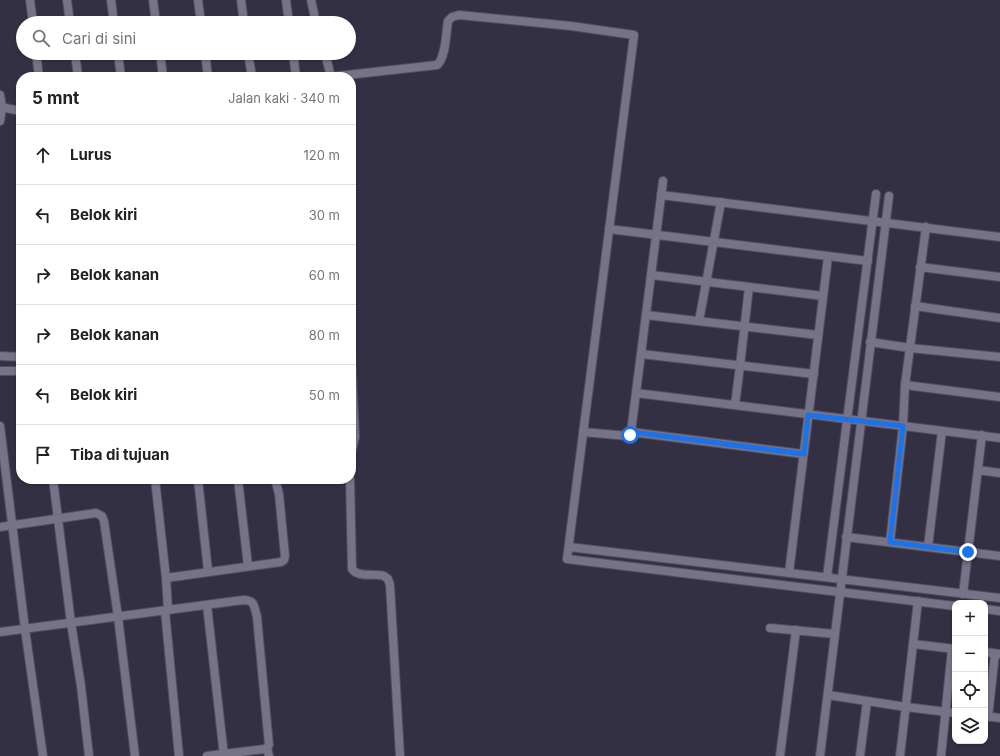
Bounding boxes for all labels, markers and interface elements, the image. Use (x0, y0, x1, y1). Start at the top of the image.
search box (16, 16, 356, 60)
icon: search (30, 27, 52, 49)
text: Cari di sini (62, 29, 136, 48)
text: 5 mnt (32, 88, 79, 108)
text: Jalan kaki · 340 m (228, 90, 340, 106)
icon: ahead (32, 144, 54, 166)
text: Lurus (70, 145, 112, 164)
text: 120 m (304, 147, 340, 163)
icon: left (32, 204, 54, 226)
text: Belok kiri (70, 205, 137, 224)
text: 30 m (309, 207, 340, 223)
icon: right (32, 264, 54, 286)
text: Belok kanan (70, 265, 159, 284)
text: 60 m (309, 267, 340, 283)
icon: right (32, 324, 54, 346)
text: Belok kanan (70, 325, 159, 344)
text: 80 m (309, 327, 340, 343)
icon: left (32, 384, 54, 406)
text: Belok kiri (70, 385, 137, 404)
text: 50 m (309, 387, 340, 403)
route start (621, 426, 639, 444)
icon: arrive (32, 444, 54, 466)
text: Tiba di tujuan (70, 445, 169, 464)
route end (959, 543, 977, 561)
map controls (952, 600, 988, 744)
button: + (952, 600, 988, 636)
button: − (952, 636, 988, 672)
button: locate (952, 672, 988, 708)
button: layers (952, 708, 988, 744)

